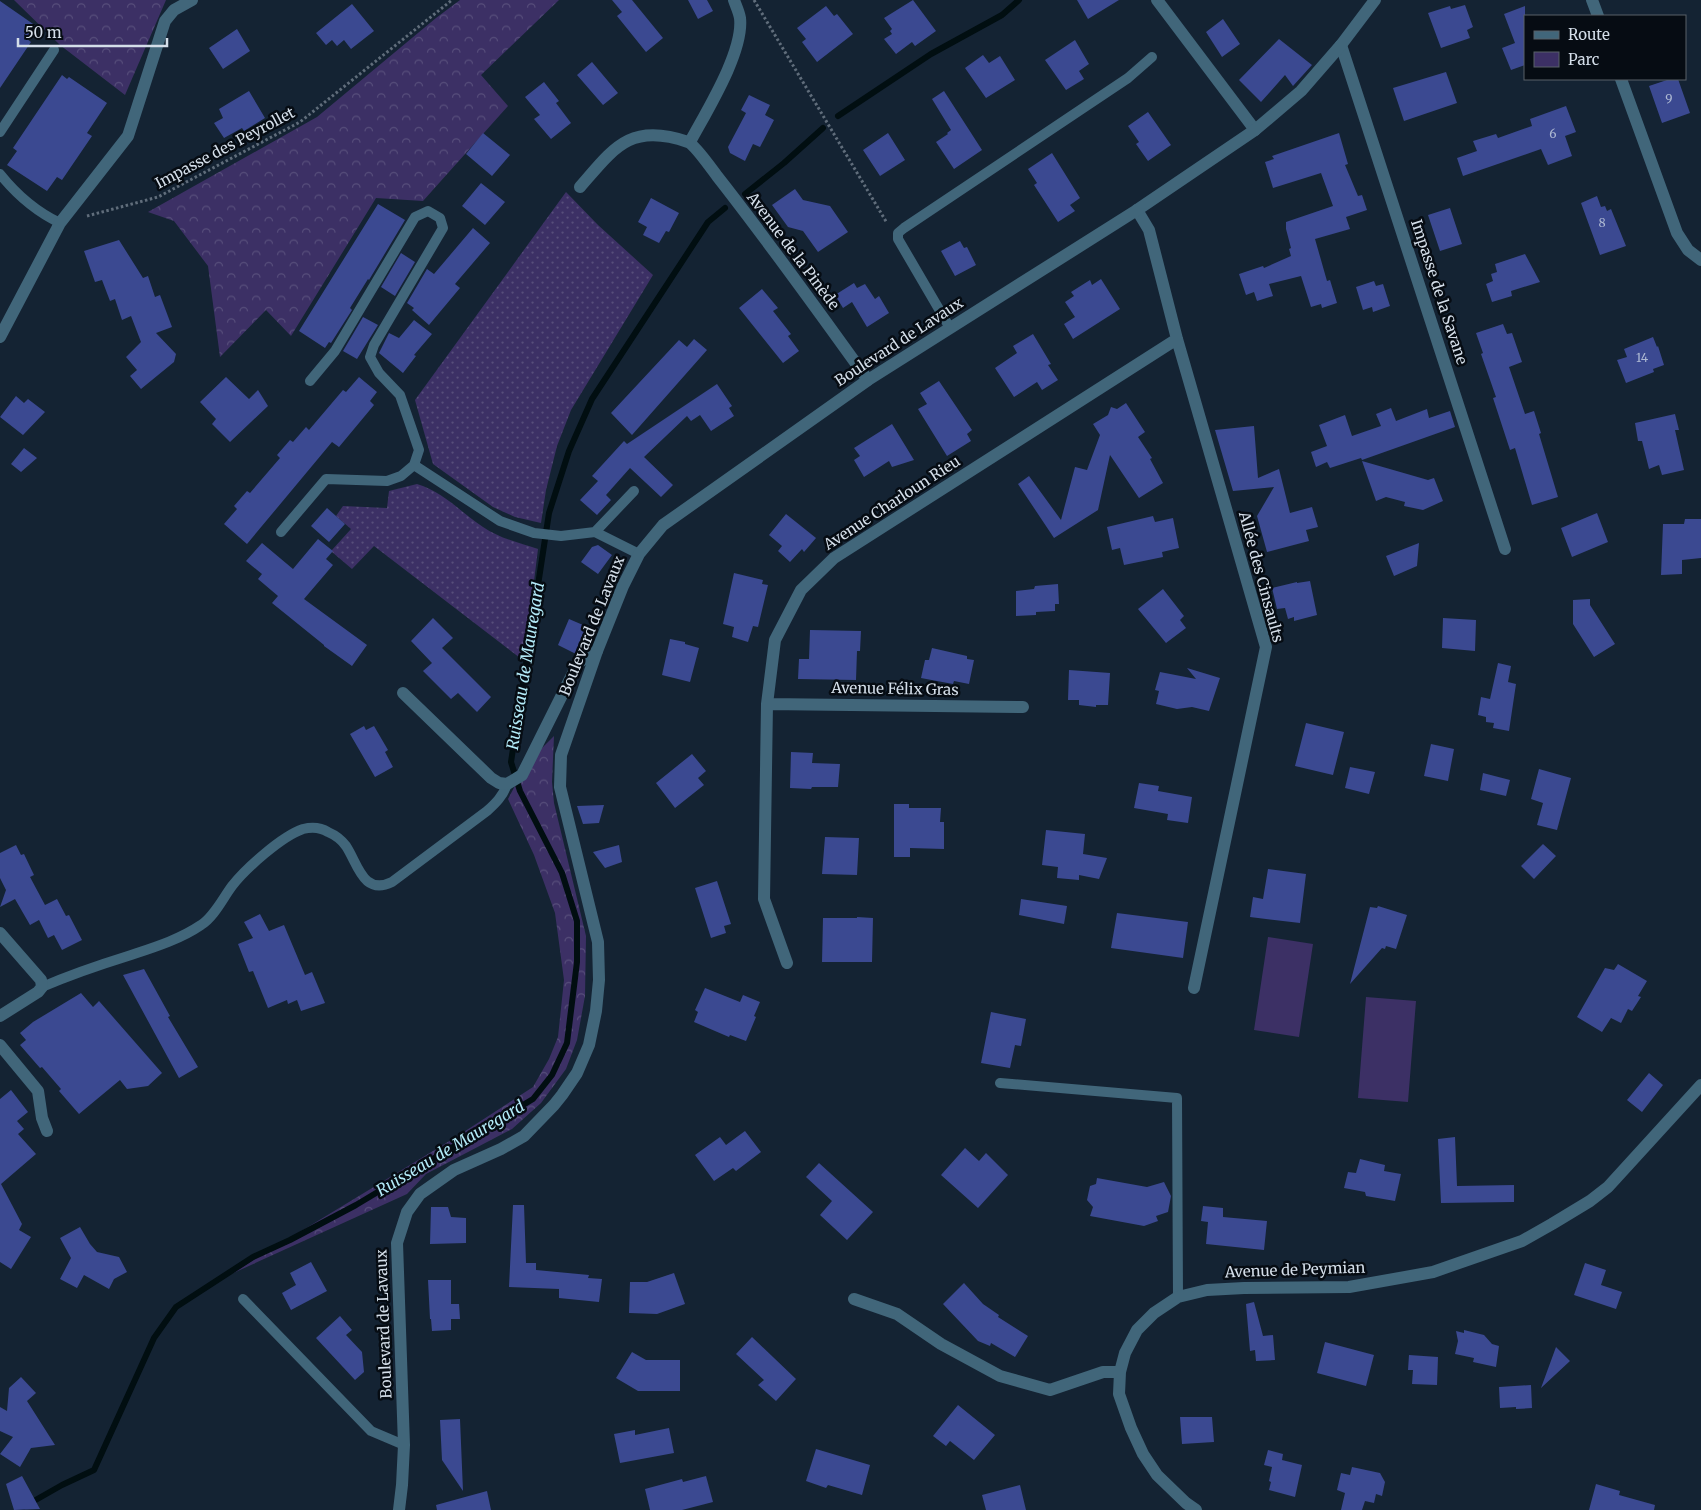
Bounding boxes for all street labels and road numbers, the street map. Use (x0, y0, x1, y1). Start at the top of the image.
street label: Impasse des Peyrollet (152, 103, 298, 192)
street label: Avenue de la Pinède (742, 187, 844, 313)
street label: Impasse de la Savane (1407, 217, 1472, 367)
street label: Boulevard de Lavaux (831, 293, 967, 390)
street label: Avenue Charloun Rieu (819, 451, 964, 554)
street label: Allée des Cinsaults (1235, 508, 1288, 644)
street label: Boulevard de Lavaux (555, 553, 628, 699)
street label: Avenue Félix Gras (830, 678, 959, 699)
street label: Boulevard de Lavaux (371, 1249, 396, 1399)
street label: Avenue de Peymian (1223, 1258, 1366, 1281)

